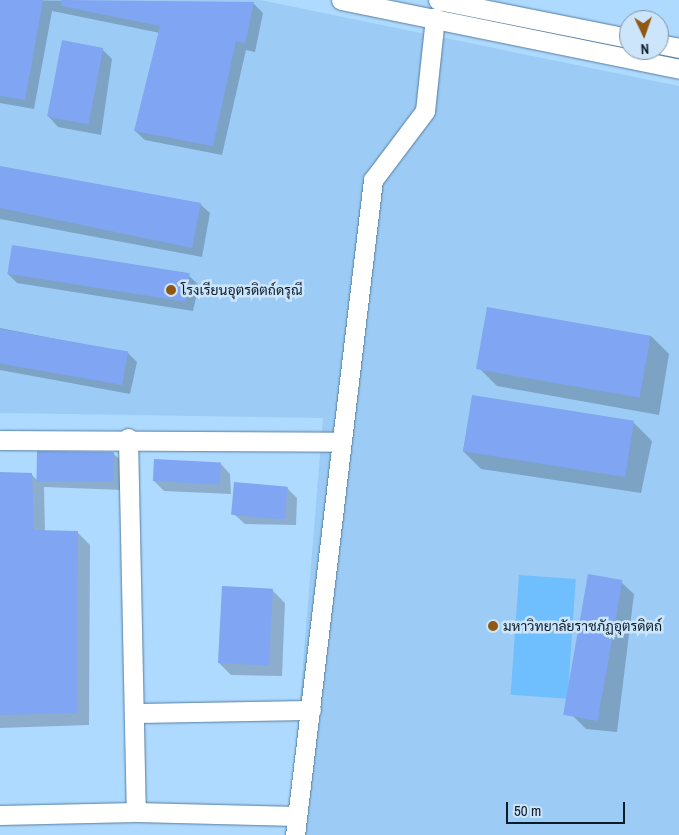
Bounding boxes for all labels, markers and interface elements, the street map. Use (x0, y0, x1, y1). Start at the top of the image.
north arrow (619, 10, 669, 60)
text: N (640, 40, 649, 58)
place label: โรงเรียนอุตรดิตถ์ดรุณี (181, 282, 303, 298)
marker: โรงเรียนอุตรดิตถ์ดรุณี (165, 284, 177, 296)
place label: มหาวิทยาลัยราชภัฏอุตรดิตถ์ (503, 618, 662, 634)
marker: มหาวิทยาลัยราชภัฏอุตรดิตถ์ (487, 620, 499, 632)
scale bar (509, 792, 628, 824)
text: 50 m (514, 800, 541, 821)

